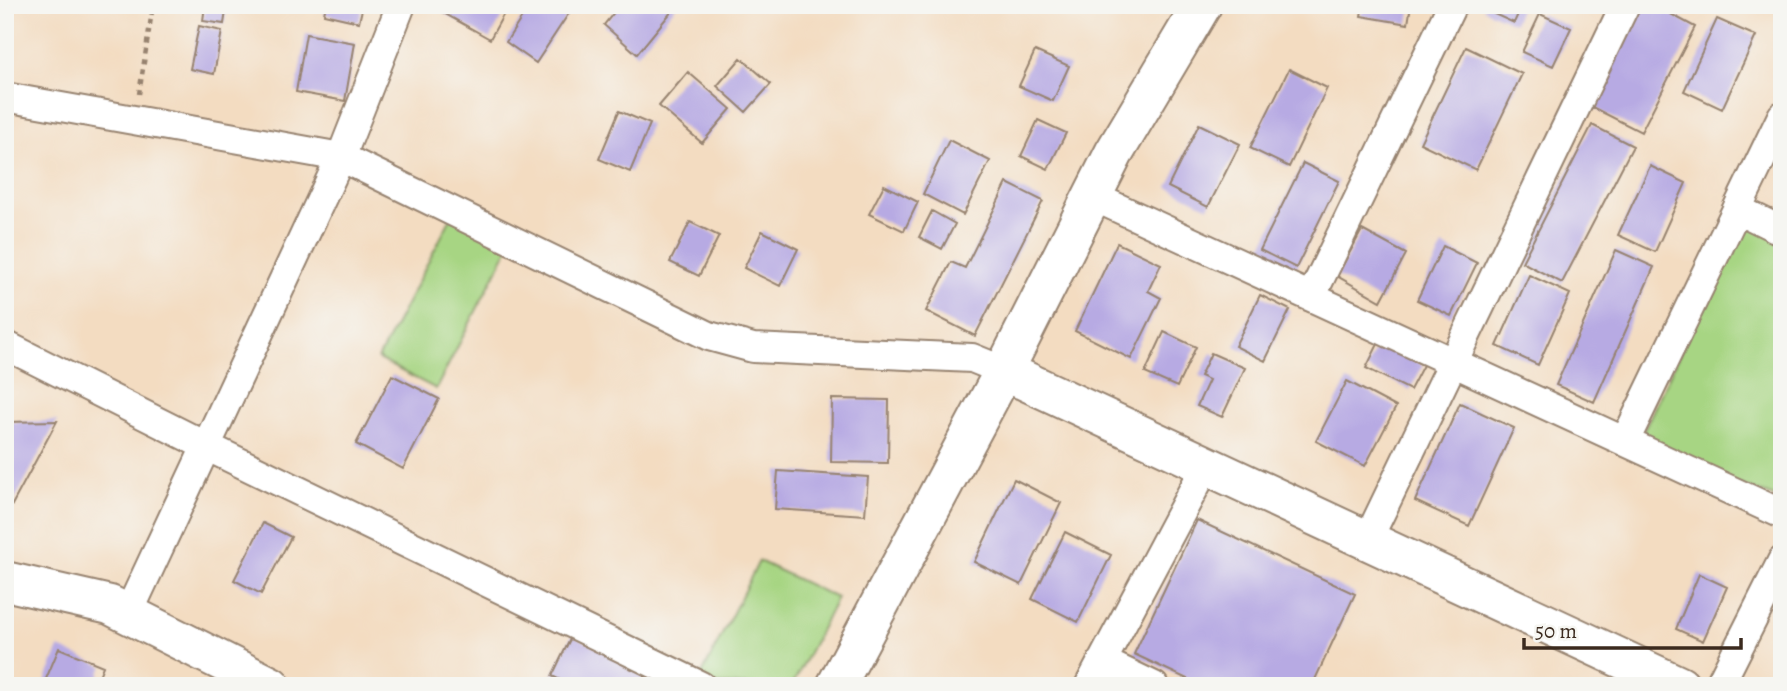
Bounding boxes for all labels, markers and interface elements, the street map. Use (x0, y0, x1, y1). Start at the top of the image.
scale bar (1524, 607, 1742, 651)
text: 50 m (1535, 617, 1577, 645)

